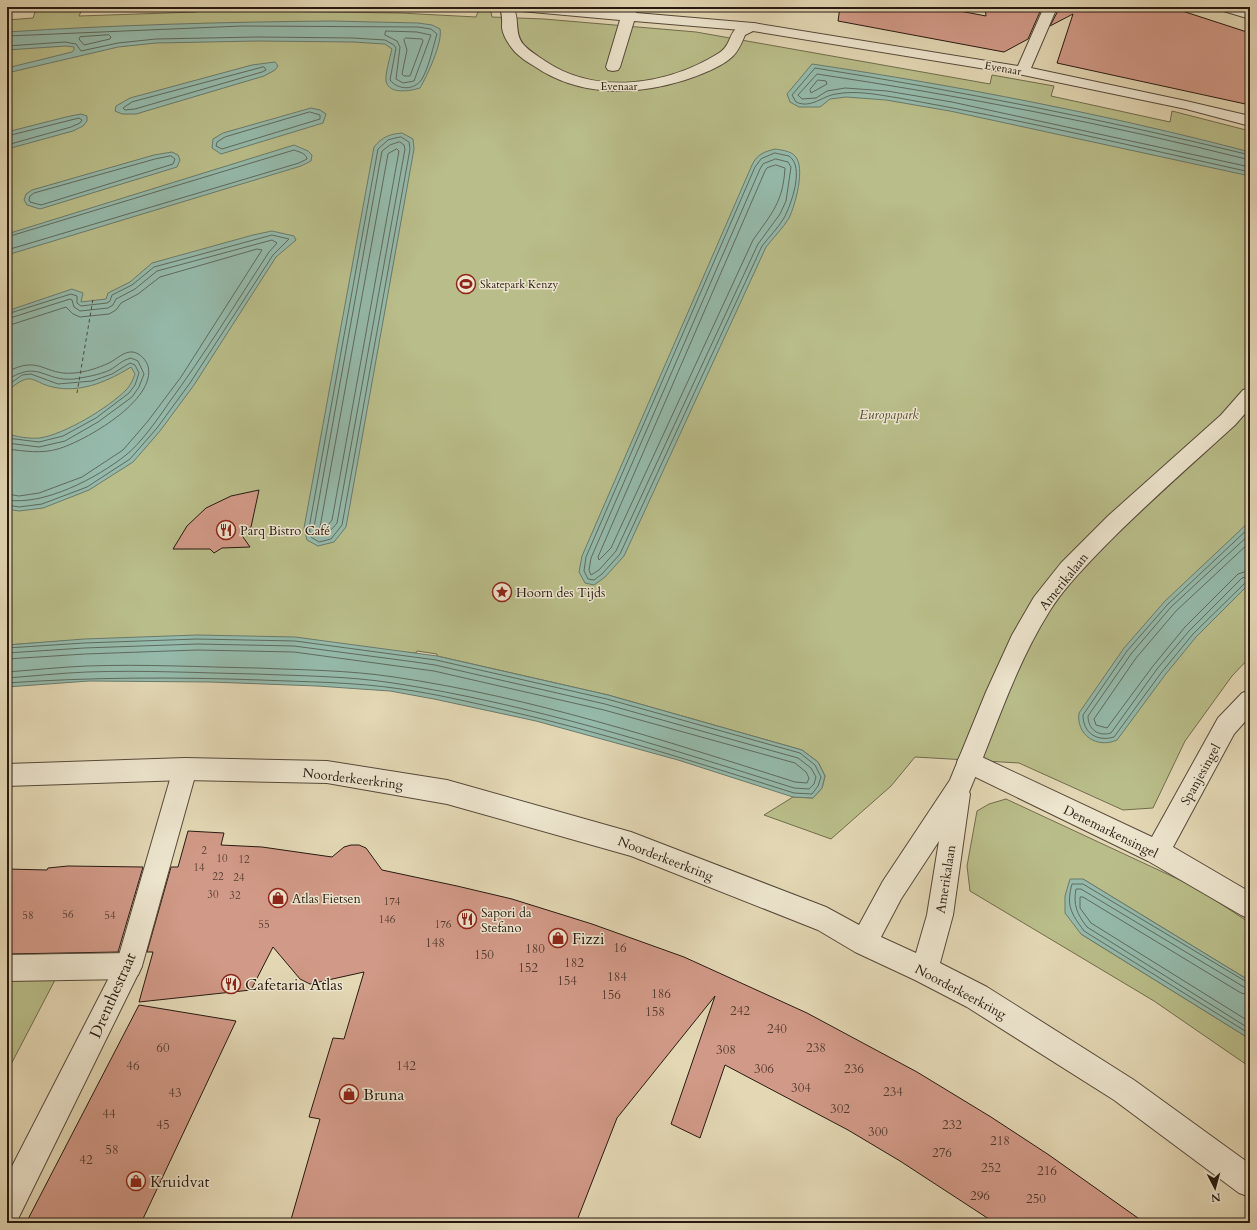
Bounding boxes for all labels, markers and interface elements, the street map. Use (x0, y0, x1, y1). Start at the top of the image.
street label: Evenaar (983, 58, 1023, 79)
street label: Evenaar (600, 79, 639, 94)
sports icon: Skatepark Kenzy (455, 273, 477, 295)
place label: Skatepark Kenzy (480, 277, 558, 292)
park label: Europapark (859, 406, 919, 424)
restaurant icon: Parq Bistro Café (215, 519, 237, 541)
place label: Parq Bistro Café (240, 522, 330, 540)
street label: Amerikalaan (1035, 549, 1093, 614)
place icon: Hoorn des Tijds (491, 581, 513, 603)
place label: Hoorn des Tijds (516, 584, 605, 602)
street label: Spanjesingel (1177, 740, 1226, 809)
street label: Noorderkeerkring (302, 764, 405, 794)
street label: Denemarkensingel (1060, 801, 1162, 863)
street label: Noorderkeerkring (615, 832, 717, 886)
house number: 2 (201, 843, 207, 858)
street label: Amerikalaan (932, 843, 960, 915)
house number: 10 (216, 851, 228, 866)
house number: 12 (238, 852, 250, 867)
house number: 14 (193, 860, 205, 875)
house number: 22 (212, 869, 224, 884)
house number: 24 (233, 870, 245, 885)
house number: 30 (207, 887, 219, 902)
shop icon: Atlas Fietsen (267, 887, 289, 909)
house number: 32 (229, 888, 241, 903)
place label: Atlas Fietsen (292, 890, 361, 908)
house number: 174 (384, 894, 401, 909)
place label: Sapori da Stefano (481, 904, 532, 937)
house number: 56 (62, 907, 74, 922)
house number: 58 (22, 908, 34, 923)
house number: 54 (104, 908, 116, 923)
restaurant icon: Sapori da Stefano (456, 908, 478, 930)
house number: 146 (379, 912, 396, 927)
house number: 55 (258, 917, 270, 932)
house number: 176 (435, 917, 452, 932)
shop icon: Fizzi (547, 927, 569, 949)
place label: Fizzi (572, 928, 605, 950)
house number: 148 (425, 934, 445, 952)
house number: 16 (613, 939, 627, 957)
house number: 180 (525, 940, 545, 958)
house number: 150 (474, 946, 494, 964)
street label: Drenthestraat (84, 949, 142, 1042)
house number: 182 (564, 954, 584, 972)
house number: 152 (518, 959, 538, 977)
street label: Noorderkeerkring (912, 960, 1010, 1024)
house number: 184 (607, 968, 627, 986)
house number: 154 (557, 972, 577, 990)
restaurant icon: Cafetaria Atlas (220, 973, 242, 995)
place label: Cafetaria Atlas (245, 974, 343, 996)
house number: 186 (651, 985, 671, 1003)
house number: 156 (601, 986, 621, 1004)
house number: 242 (730, 1002, 750, 1020)
house number: 158 (645, 1003, 665, 1021)
house number: 240 (767, 1020, 787, 1038)
house number: 60 (156, 1039, 170, 1057)
house number: 238 (806, 1039, 826, 1057)
house number: 308 (716, 1041, 736, 1059)
house number: 46 (126, 1057, 140, 1075)
house number: 142 (396, 1057, 416, 1075)
house number: 306 (754, 1060, 774, 1078)
house number: 236 (844, 1060, 864, 1078)
house number: 304 (791, 1079, 811, 1097)
shop icon: Bruna (338, 1083, 360, 1105)
house number: 234 (883, 1083, 903, 1101)
house number: 43 (168, 1084, 182, 1102)
place label: Bruna (363, 1084, 405, 1106)
house number: 302 (830, 1100, 850, 1118)
house number: 44 (102, 1105, 116, 1123)
house number: 45 (156, 1116, 170, 1134)
house number: 232 (942, 1116, 962, 1134)
house number: 300 (868, 1123, 888, 1141)
house number: 218 (990, 1132, 1010, 1150)
house number: 58 (105, 1141, 119, 1159)
house number: 276 (932, 1144, 952, 1162)
house number: 42 (79, 1151, 93, 1169)
house number: 252 (981, 1159, 1001, 1177)
house number: 216 (1037, 1162, 1057, 1180)
north arrow (1195, 1168, 1235, 1208)
shop icon: Kruidvat (125, 1170, 147, 1192)
place label: Kruidvat (150, 1171, 210, 1193)
house number: 296 (970, 1187, 990, 1205)
text: N (1210, 1189, 1222, 1205)
house number: 250 (1026, 1190, 1046, 1208)

